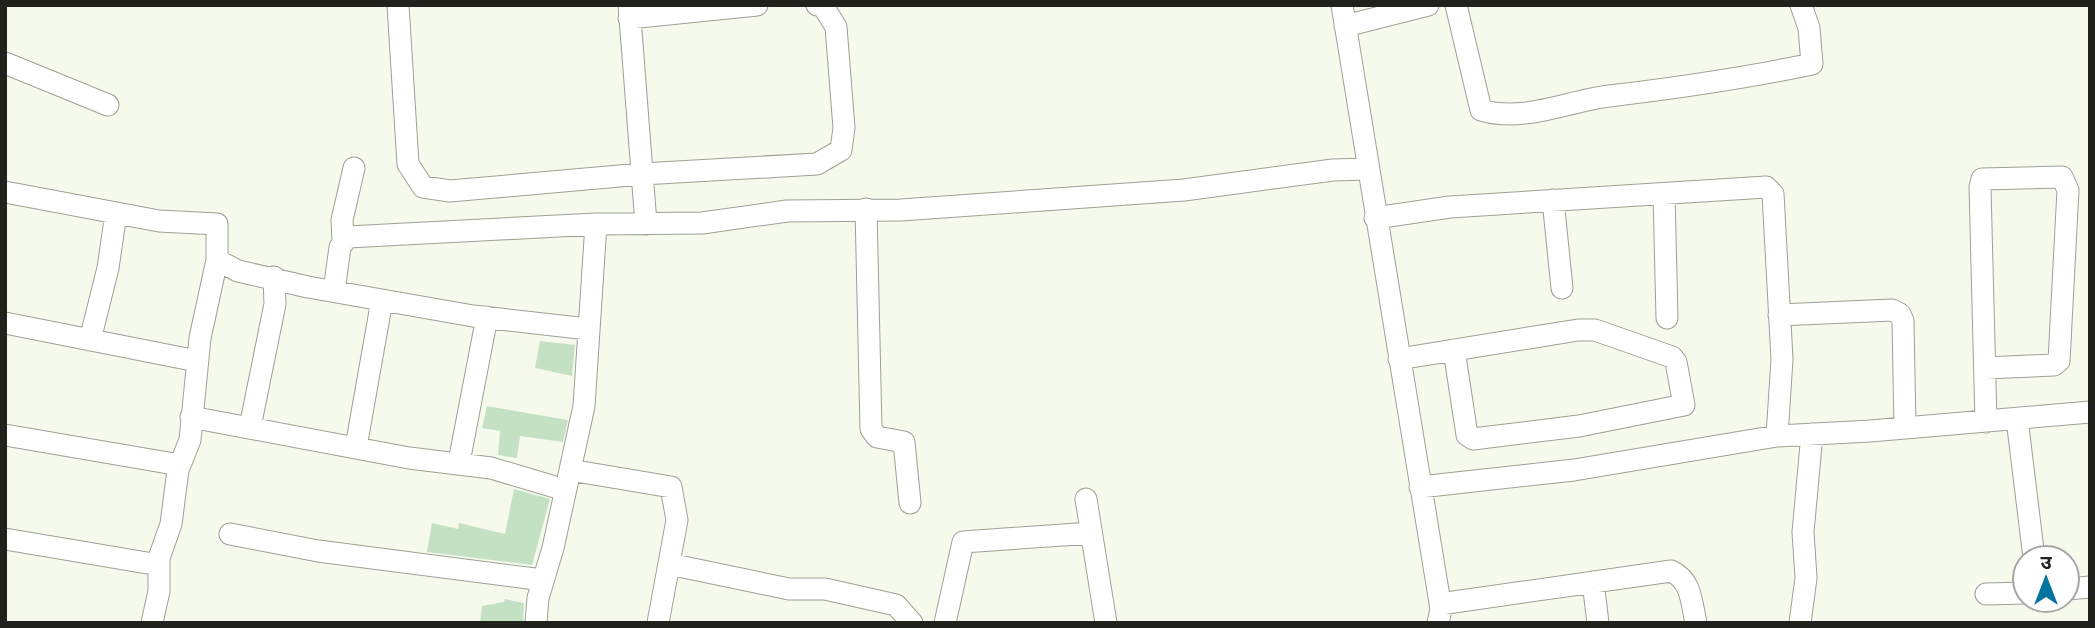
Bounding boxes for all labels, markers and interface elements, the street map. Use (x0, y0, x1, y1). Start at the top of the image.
north arrow (2011, 544, 2081, 614)
text: उ (2040, 551, 2052, 574)

